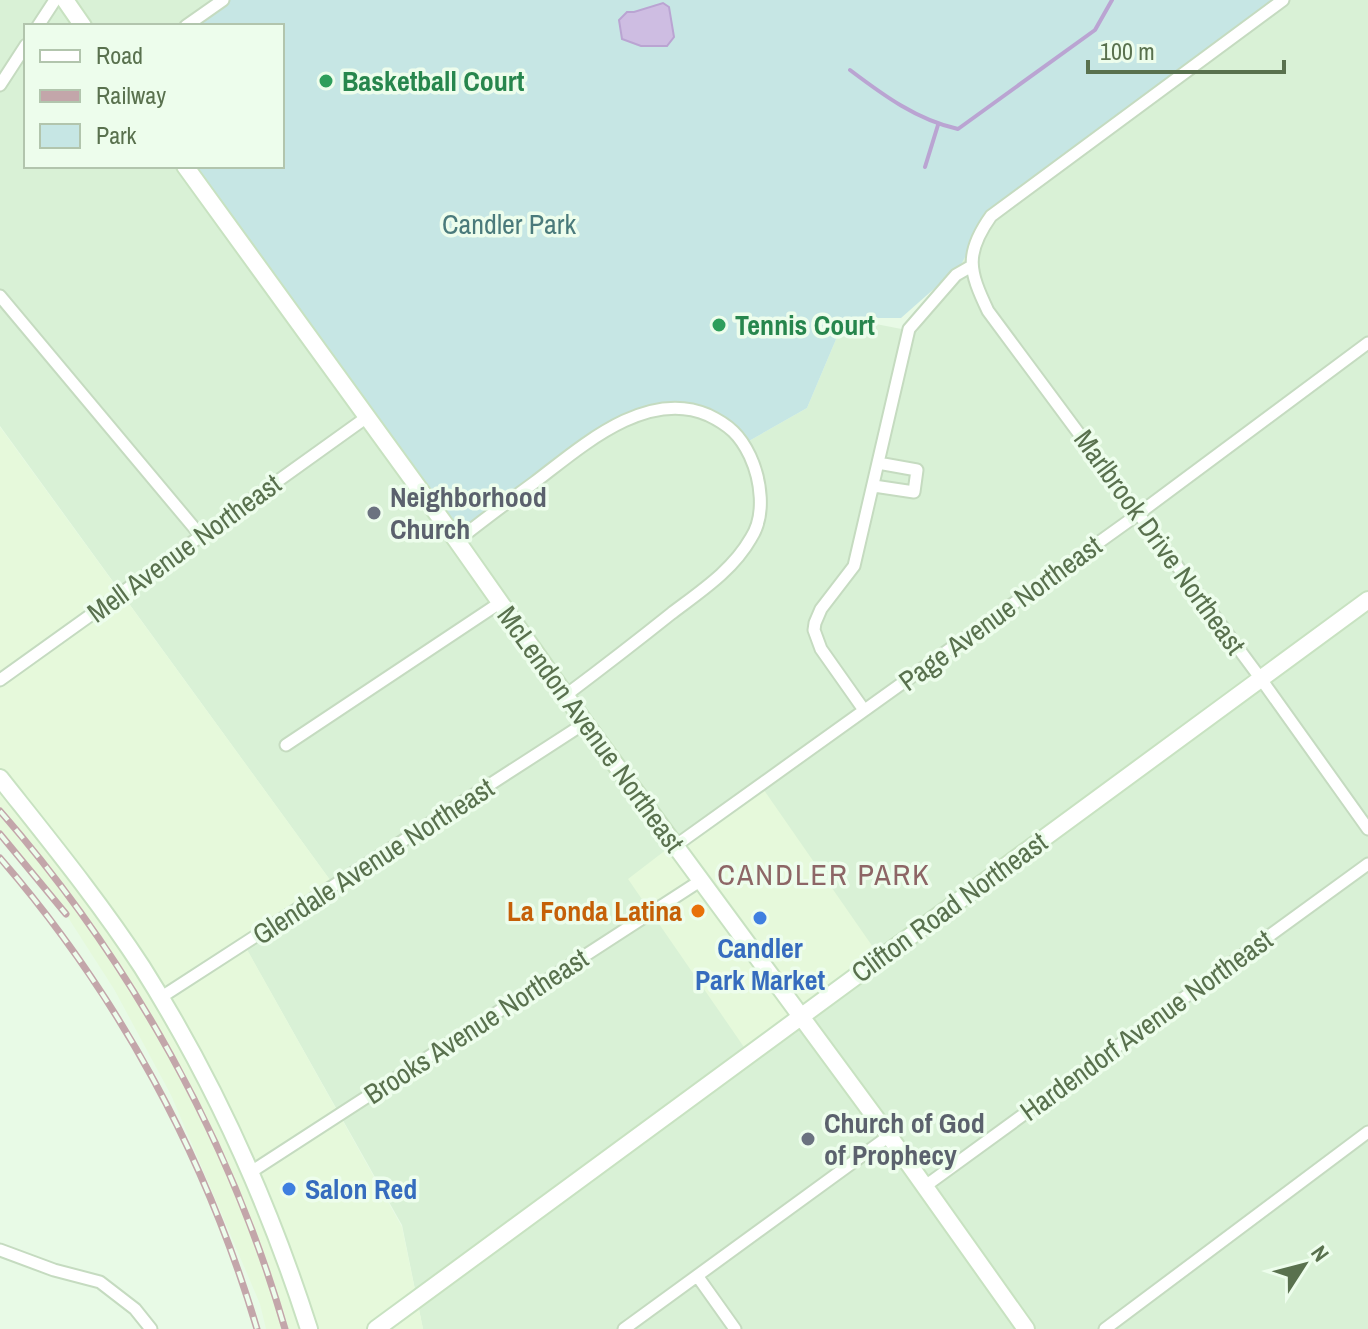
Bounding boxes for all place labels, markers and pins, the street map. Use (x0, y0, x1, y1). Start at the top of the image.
place label: Basketball Court (342, 62, 525, 100)
marker: Basketball Court (317, 72, 335, 90)
place label: Tennis Court (735, 306, 875, 344)
marker: Tennis Court (710, 316, 728, 334)
place label: Neighborhood Church (390, 478, 547, 548)
marker: Neighborhood Church (365, 504, 383, 522)
place label: La Fonda Latina (507, 892, 682, 930)
marker: La Fonda Latina (689, 902, 707, 920)
marker: Candler Park Market (751, 909, 769, 927)
place label: Candler Park Market (695, 929, 825, 999)
place label: Church of God of Prophecy (824, 1104, 985, 1174)
marker: Church of God of Prophecy (799, 1130, 817, 1148)
place label: Salon Red (305, 1170, 417, 1208)
marker: Salon Red (280, 1180, 298, 1198)

